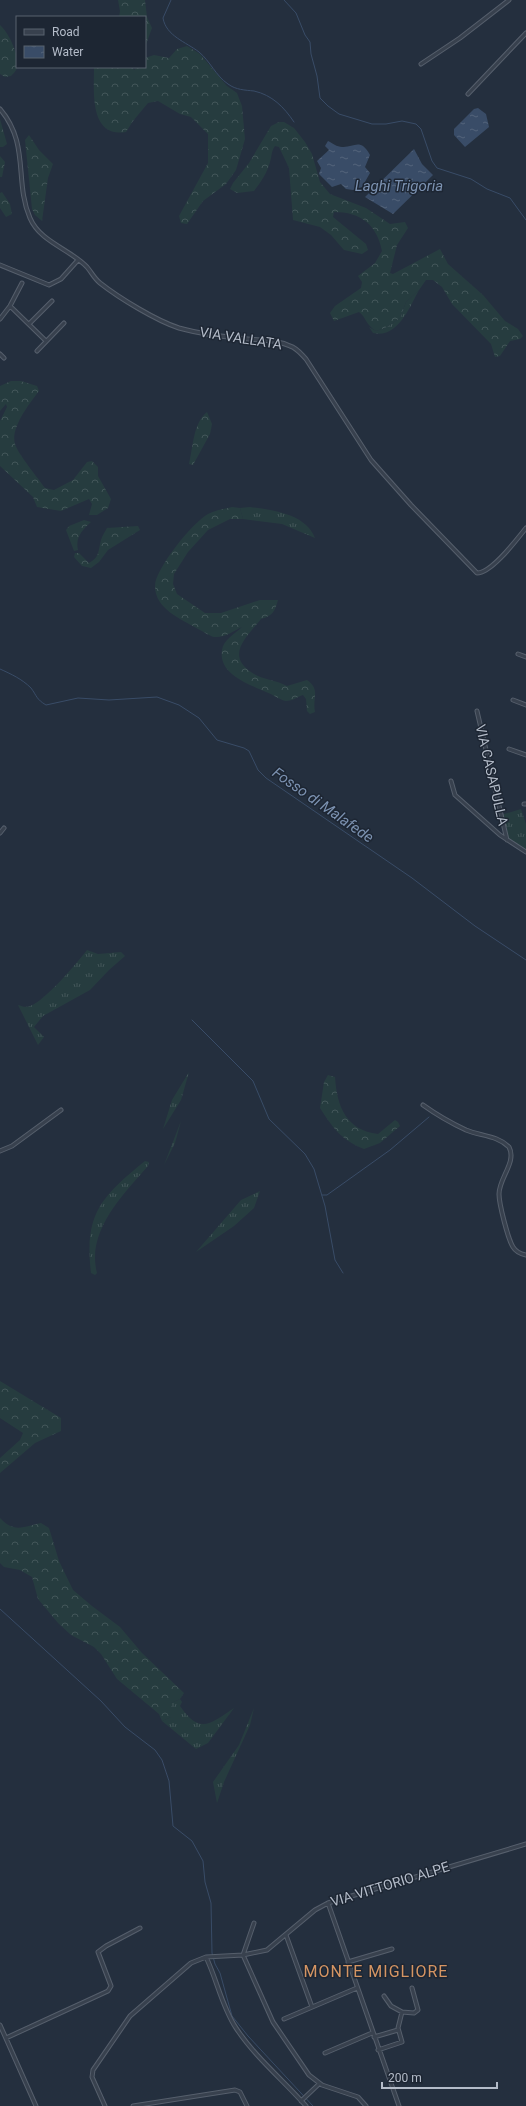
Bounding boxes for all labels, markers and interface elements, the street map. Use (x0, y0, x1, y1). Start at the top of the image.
legend (16, 16, 146, 68)
text: Road (52, 25, 80, 39)
text: Water (52, 45, 83, 59)
water label: Laghi Trigoria (355, 177, 443, 195)
street label: VIA VALLATA (199, 324, 283, 352)
street label: VIA CASAPULLA (473, 723, 511, 827)
water label: Fosso di Malafede (269, 763, 377, 847)
street label: VIA VITTORIO ALPE (329, 1858, 451, 1910)
district label: MONTE MIGLIORE (304, 1962, 448, 1981)
scale bar (382, 2064, 497, 2090)
text: 200 m (388, 2071, 422, 2085)

